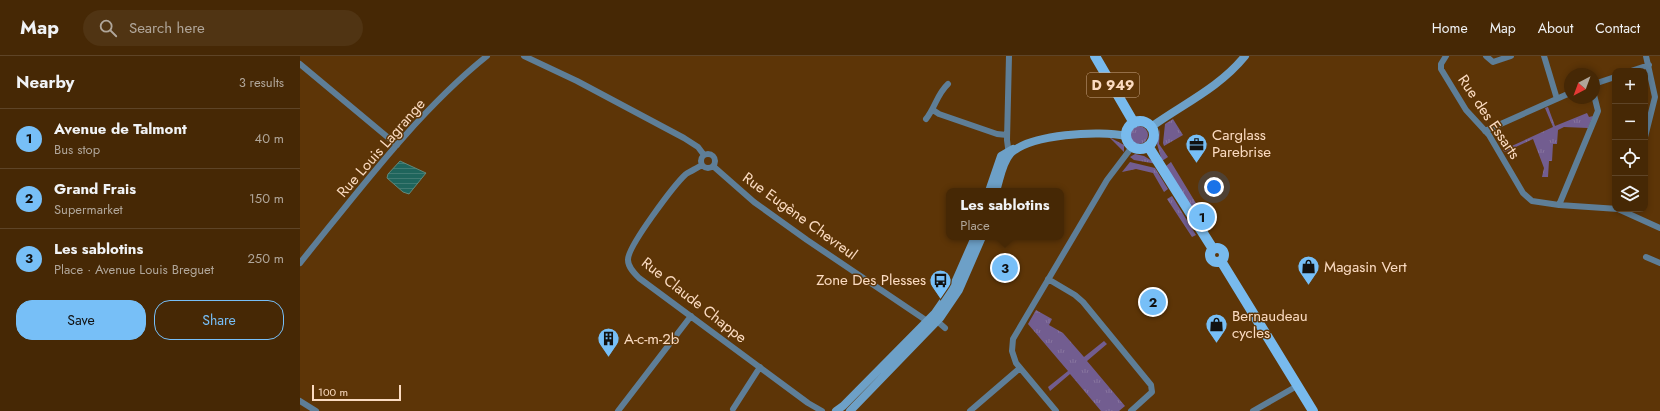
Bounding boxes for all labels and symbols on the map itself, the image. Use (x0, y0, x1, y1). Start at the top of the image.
north arrow (1564, 68, 1600, 104)
street label: Rue des Essarts (1453, 70, 1525, 164)
road number: D 949 (1087, 73, 1139, 97)
street label: Rue Louis Lagrange (332, 93, 430, 202)
place label: Carglass Parebrise (1212, 124, 1271, 163)
office icon: Carglass Parebrise (1184, 131, 1210, 164)
street label: Rue Eugène Chevreul (738, 167, 862, 265)
your location (1204, 177, 1224, 197)
pin: 1 (1189, 202, 1215, 232)
street label: Rue Claude Chappe (637, 252, 752, 348)
pin: 3 (992, 253, 1018, 283)
shop icon: Magasin Vert (1295, 254, 1321, 287)
place label: Magasin Vert (1324, 256, 1407, 278)
bus stop icon: Zone Des Plesses (928, 267, 954, 300)
place label: Zone Des Plesses (816, 269, 926, 291)
pin: 2 (1140, 287, 1166, 317)
place label: Bernaudeau cycles (1232, 305, 1308, 344)
shop icon: Bernaudeau cycles (1204, 312, 1230, 345)
building icon: A-c-m-2b (596, 326, 622, 359)
place label: A-c-m-2b (624, 328, 680, 350)
scale bar (312, 383, 401, 402)

